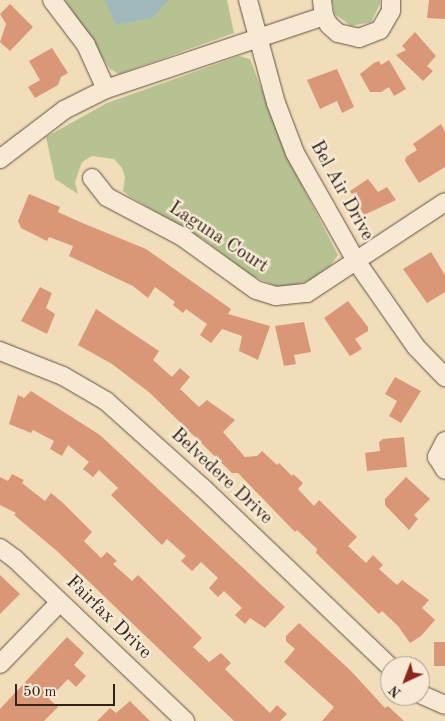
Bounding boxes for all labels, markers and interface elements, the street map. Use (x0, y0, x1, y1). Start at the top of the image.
street label: Bel Air Drive (304, 137, 378, 245)
street label: Laguna Court (164, 197, 272, 279)
street label: Belvedere Drive (165, 424, 277, 530)
street label: Fairfax Drive (60, 571, 156, 665)
north arrow (380, 656, 430, 706)
scale bar (18, 674, 118, 706)
text: N (387, 682, 404, 700)
text: 50 m (23, 685, 57, 700)

